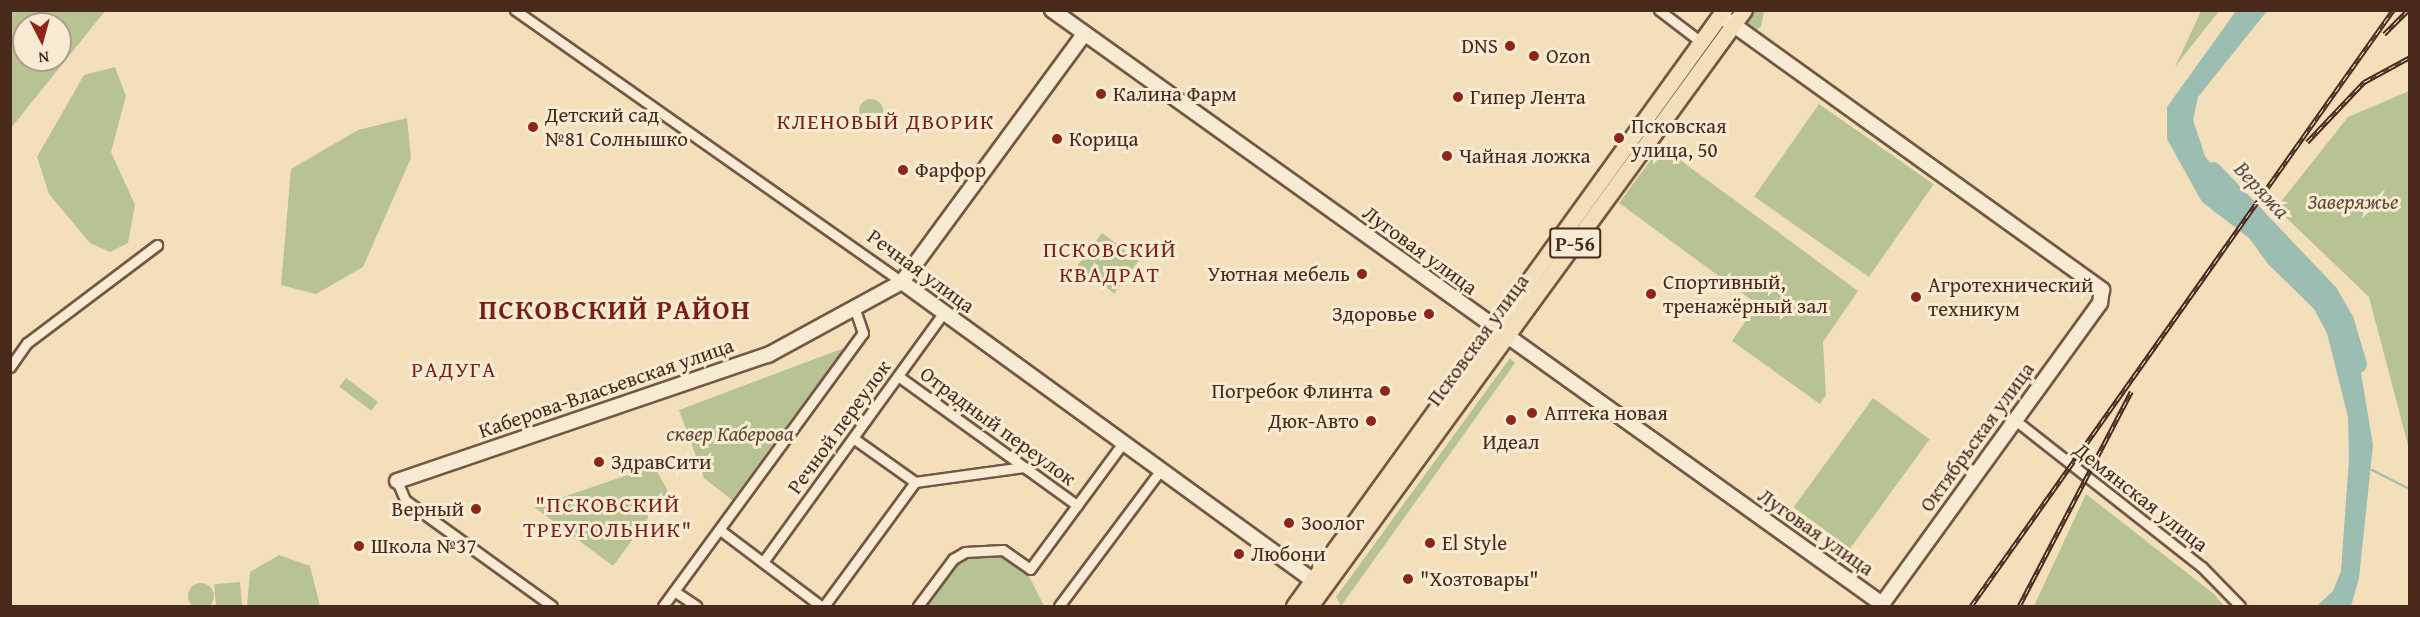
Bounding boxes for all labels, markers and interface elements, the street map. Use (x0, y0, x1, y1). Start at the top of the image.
north arrow (12, 12, 72, 72)
place label: DNS (1461, 33, 1498, 59)
marker: DNS (1503, 39, 1517, 53)
place label: Ozon (1546, 43, 1590, 69)
text: N (37, 45, 50, 70)
marker: Ozon (1527, 49, 1541, 63)
place label: Калина Фарм (1113, 81, 1237, 107)
place label: Гипер Лента (1470, 84, 1586, 110)
marker: Калина Фарм (1094, 87, 1108, 101)
marker: Гипер Лента (1451, 90, 1465, 104)
place label: Детский сад №81 Солнышко (545, 102, 688, 152)
district label: КЛЕНОВЫЙ ДВОРИК (777, 109, 995, 135)
place label: Псковская улица, 50 (1631, 113, 1727, 163)
marker: Детский сад №81 Солнышко (526, 120, 540, 134)
place label: Корица (1069, 126, 1138, 152)
marker: Псковская улица, 50 (1612, 131, 1626, 145)
marker: Корица (1050, 132, 1064, 146)
place label: Чайная ложка (1459, 143, 1590, 169)
marker: Чайная ложка (1440, 149, 1454, 163)
water label: Веряжа (2229, 156, 2295, 224)
place label: Фарфор (915, 157, 986, 183)
marker: Фарфор (896, 163, 910, 177)
park label: Заверяжье (2307, 189, 2399, 215)
street label: Луговая улица (1358, 200, 1482, 300)
street label: Речная улица (862, 224, 980, 318)
road number: Р-56 (1548, 226, 1602, 260)
district label: ПСКОВСКИЙ КВАДРАТ (1043, 236, 1177, 288)
place label: Уютная мебель (1208, 261, 1350, 287)
marker: Уютная мебель (1355, 267, 1369, 281)
street label: Псковская улица (1422, 269, 1534, 411)
place label: Спортивный, тренажёрный зал (1663, 269, 1828, 319)
place label: Агротехнический техникум (1928, 272, 2093, 322)
marker: Спортивный, тренажёрный зал (1644, 287, 1658, 301)
marker: Агротехнический техникум (1909, 290, 1923, 304)
district label: ПСКОВСКИЙ РАЙОН (479, 294, 751, 326)
place label: Здоровье (1332, 301, 1417, 327)
marker: Здоровье (1422, 307, 1436, 321)
street label: Каберова-Власьевская улица (475, 332, 737, 444)
street label: Речной переулок (782, 355, 896, 499)
district label: РАДУГА (411, 357, 497, 383)
street label: Октябрьская улица (1914, 357, 2040, 517)
street label: Отрадный переулок (915, 361, 1081, 491)
place label: Погребок Флинта (1212, 378, 1373, 404)
marker: Погребок Флинта (1378, 384, 1392, 398)
place label: Аптека новая (1544, 400, 1668, 426)
marker: Аптека новая (1525, 406, 1539, 420)
place label: Дюк-Авто (1268, 408, 1359, 434)
marker: Идеал (1504, 413, 1518, 427)
marker: Дюк-Авто (1364, 414, 1378, 428)
park label: сквер Каберова (666, 421, 794, 447)
place label: Идеал (1483, 429, 1539, 455)
street label: Демянская улица (2069, 437, 2213, 557)
place label: ЗдравСити (611, 449, 711, 475)
marker: ЗдравСити (592, 455, 606, 469)
street label: Луговая улица (1753, 483, 1879, 581)
district label: "ПСКОВСКИЙ ТРЕУГОЛЬНИК" (523, 491, 693, 542)
place label: Верный (392, 496, 464, 522)
marker: Верный (469, 502, 483, 516)
place label: Зоолог (1301, 510, 1364, 536)
marker: Зоолог (1282, 516, 1296, 530)
place label: El Style (1442, 530, 1507, 556)
place label: Школа №37 (371, 533, 477, 559)
marker: El Style (1423, 536, 1437, 550)
marker: Школа №37 (352, 539, 366, 553)
place label: Любони (1251, 541, 1326, 567)
marker: Любони (1232, 547, 1246, 561)
place label: "Хозтовары" (1420, 566, 1538, 592)
marker: "Хозтовары" (1401, 572, 1415, 586)

